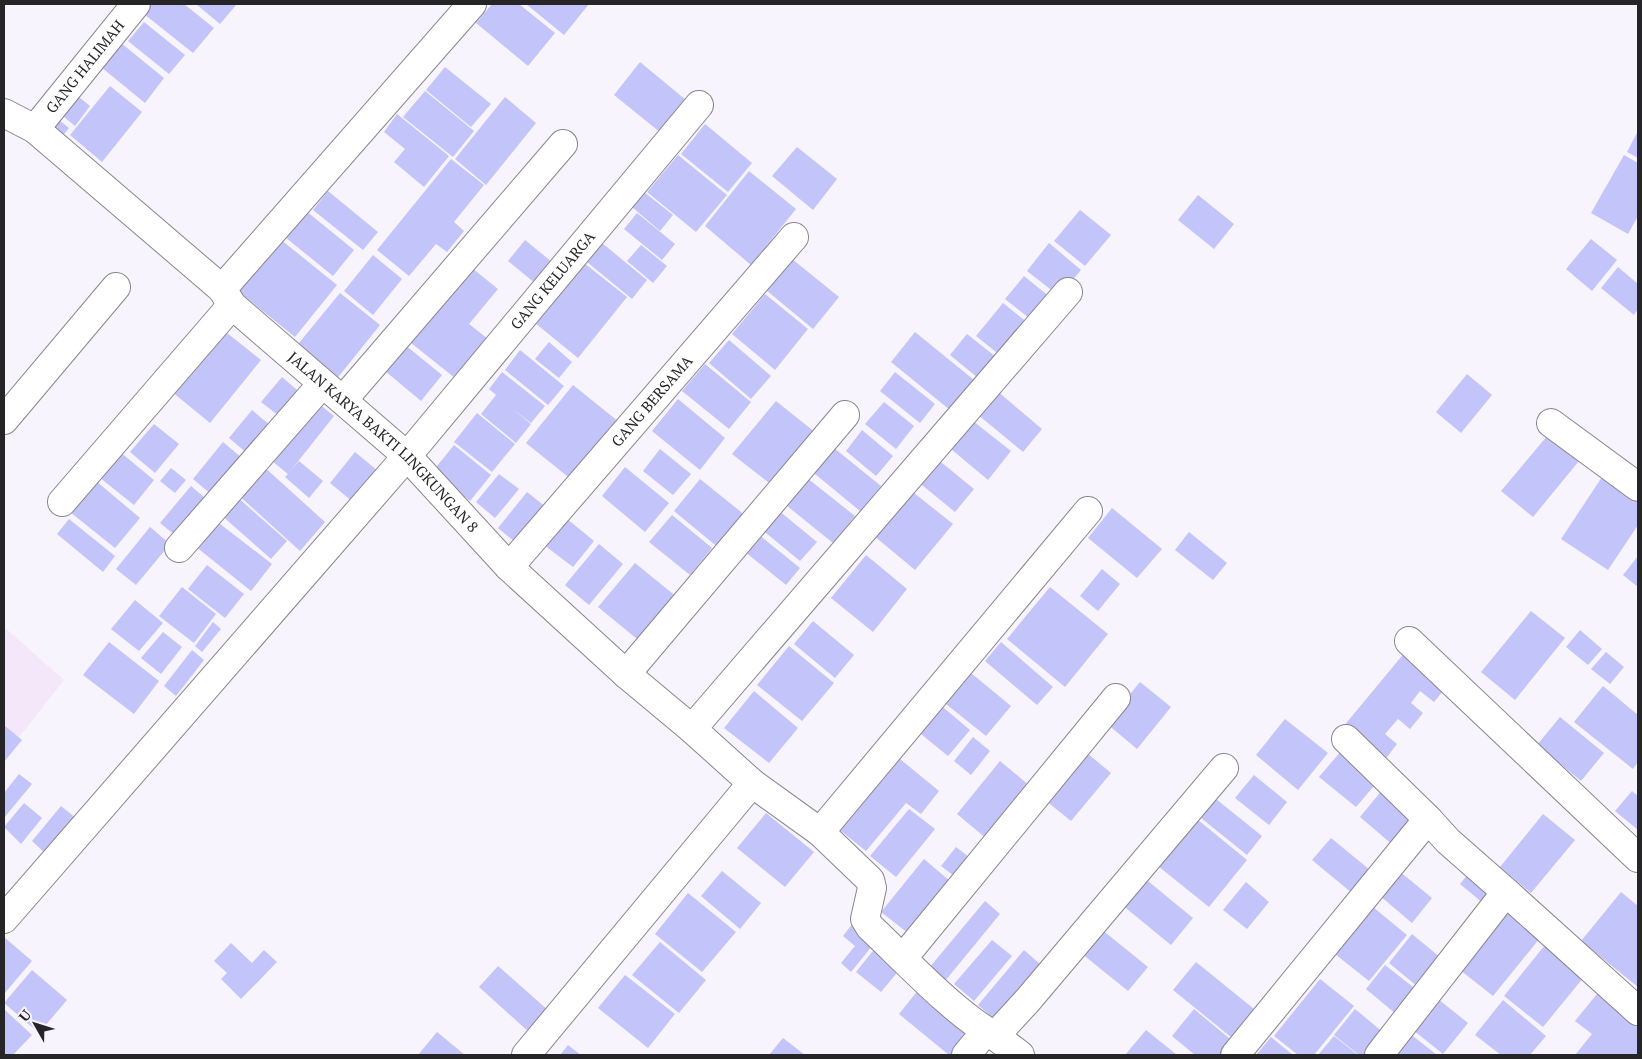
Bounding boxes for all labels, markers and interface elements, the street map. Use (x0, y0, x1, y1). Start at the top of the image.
street label: GANG HALIMAH (41, 15, 128, 117)
street label: GANG KELUARGA (505, 226, 599, 333)
street label: JALAN KARYA BAKTI LINGKUNGAN 8 (284, 347, 483, 536)
street label: GANG BERSAMA (606, 350, 697, 451)
north arrow (10, 999, 60, 1049)
text: U (14, 1006, 35, 1025)

